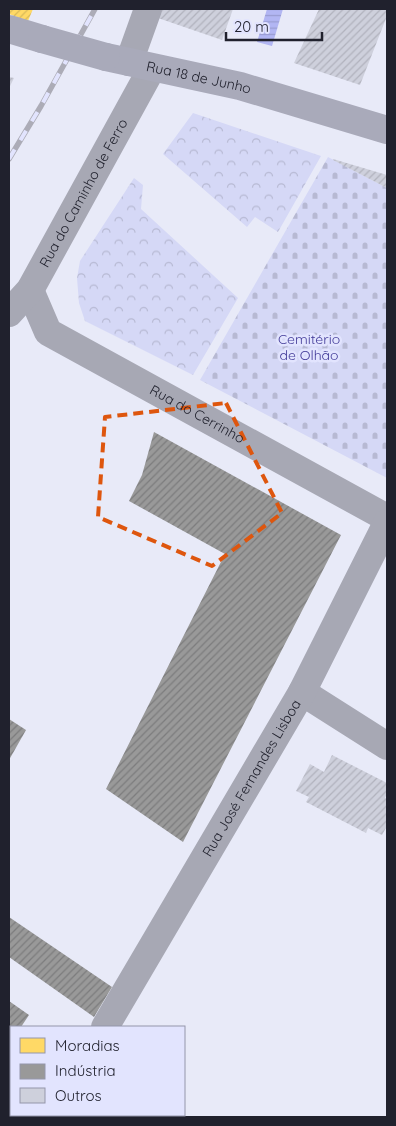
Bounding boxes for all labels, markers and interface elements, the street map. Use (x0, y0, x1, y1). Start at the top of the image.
scale bar (226, 10, 322, 42)
text: 20 m (234, 17, 269, 36)
street label: Rua 18 de Junho (145, 57, 253, 98)
street label: Rua do Caminho de Ferro (35, 115, 131, 270)
park label: Cemitério de Olhão (278, 330, 340, 364)
street label: Rua do Cerrinho (147, 381, 248, 447)
street label: Rua José Fernandes Lisboa (198, 696, 305, 860)
legend (10, 1026, 185, 1116)
text: Moradias (55, 1036, 120, 1055)
text: Indústria (55, 1061, 115, 1080)
text: Outros (55, 1086, 102, 1105)

